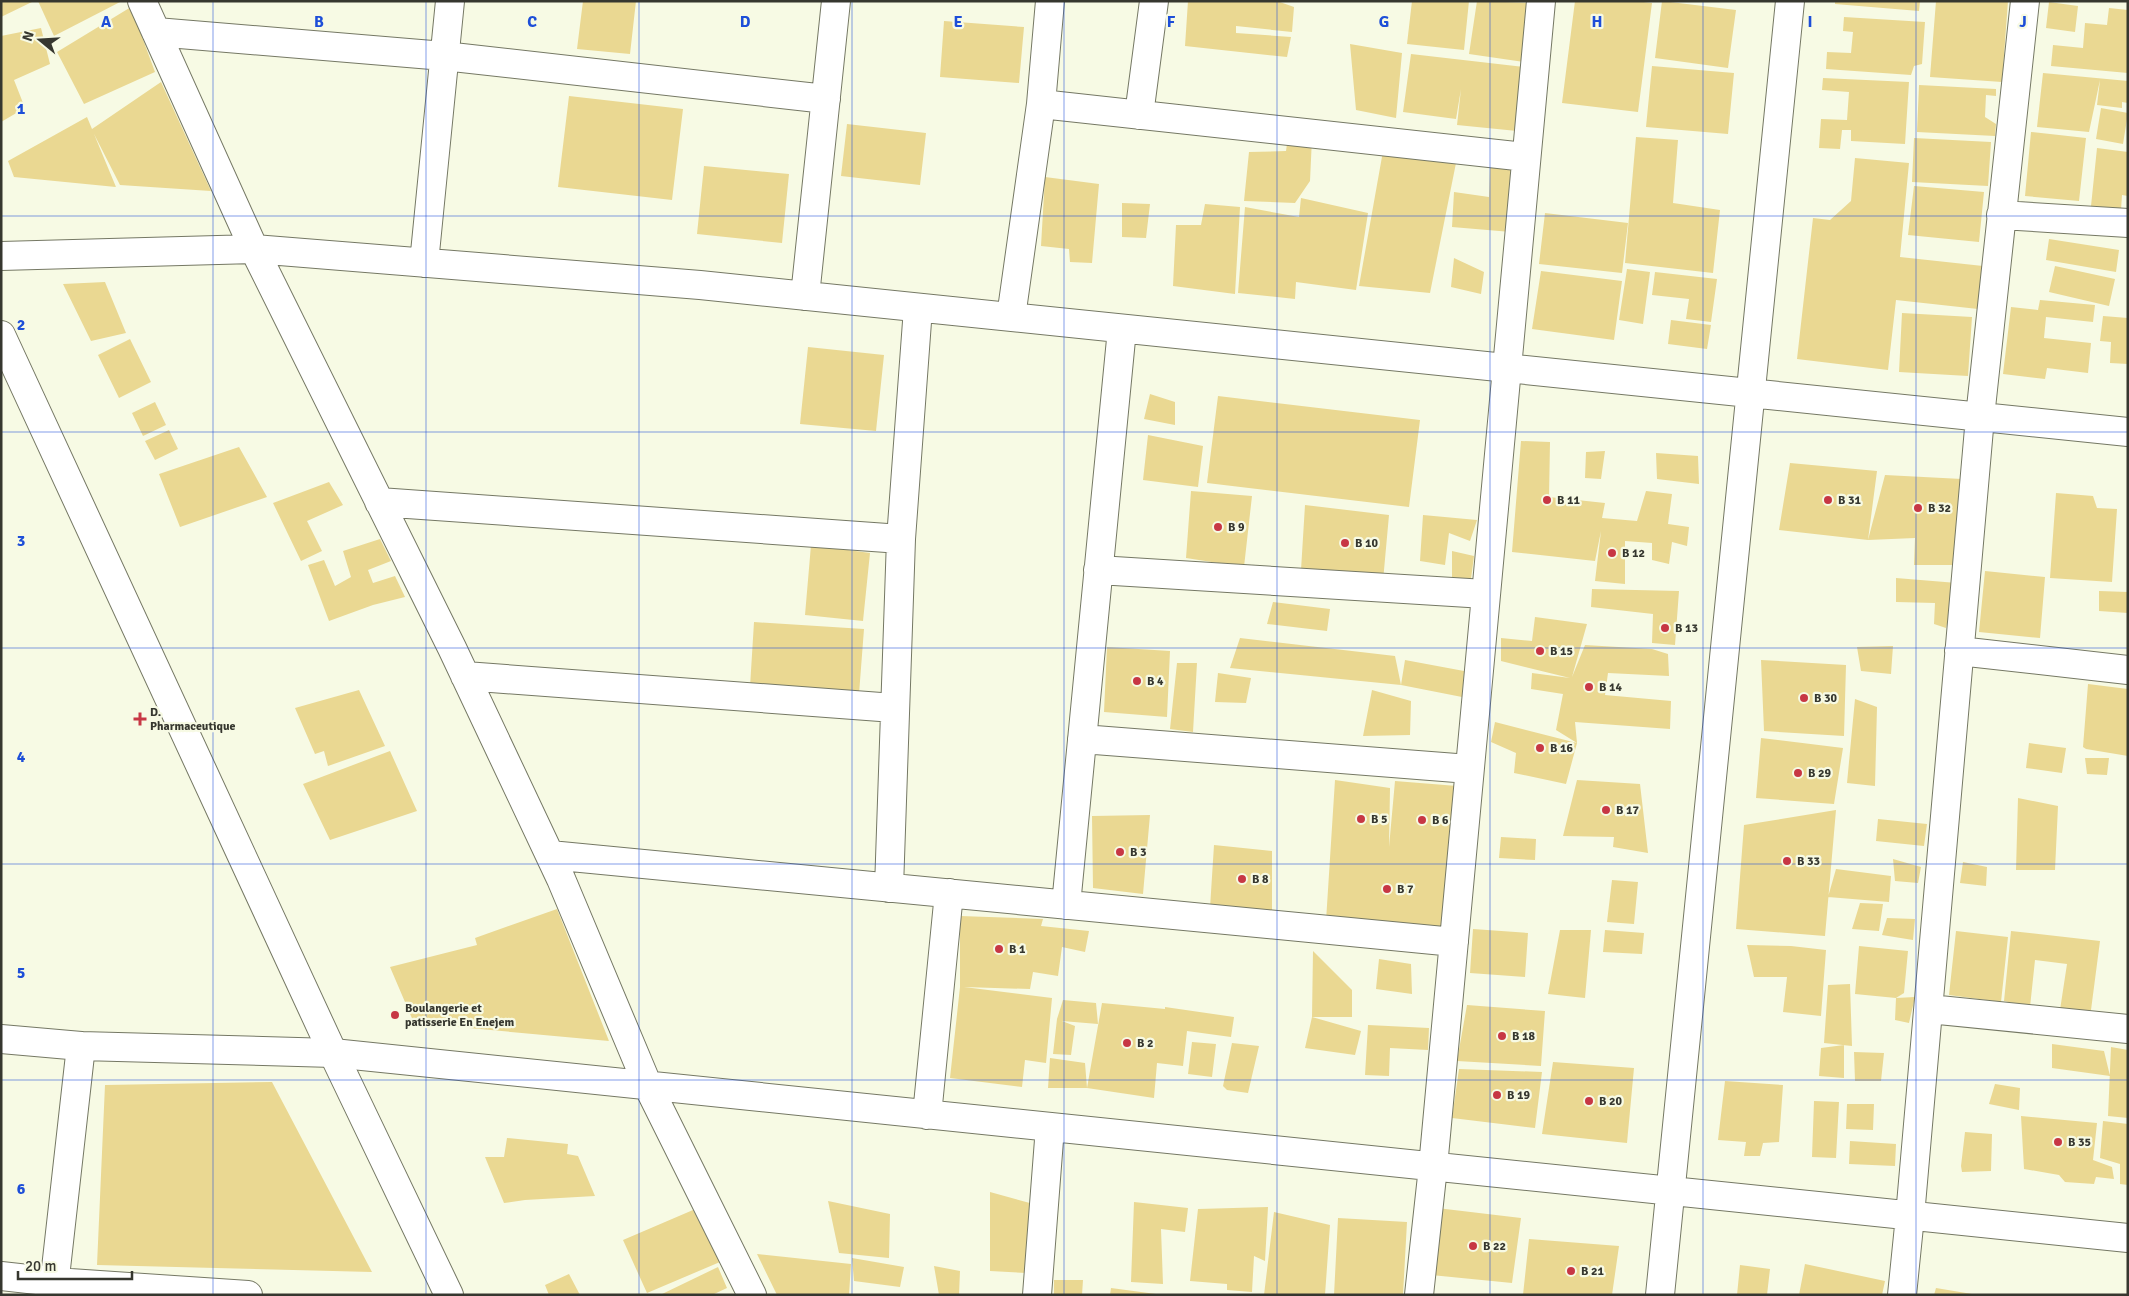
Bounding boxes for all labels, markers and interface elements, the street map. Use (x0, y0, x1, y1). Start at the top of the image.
text: A (101, 12, 112, 32)
text: B (314, 12, 324, 32)
text: C (527, 12, 537, 32)
text: D (740, 12, 751, 32)
text: E (953, 12, 963, 32)
text: F (1167, 12, 1176, 32)
text: G (1379, 12, 1389, 32)
text: H (1592, 12, 1602, 32)
text: I (1807, 12, 1813, 32)
text: J (2019, 12, 2027, 32)
north arrow (15, 15, 65, 65)
text: N (19, 29, 38, 43)
text: 1 (17, 99, 26, 119)
text: 2 (17, 315, 25, 335)
place label: B 11 (1557, 493, 1580, 508)
place label: B 31 (1838, 493, 1861, 508)
marker: B 11 (1541, 494, 1553, 506)
marker: B 31 (1822, 494, 1834, 506)
place label: B 32 (1928, 501, 1951, 516)
marker: B 32 (1912, 502, 1924, 514)
place label: B 9 (1228, 520, 1245, 535)
marker: B 9 (1212, 521, 1224, 533)
text: 3 (17, 531, 25, 551)
place label: B 10 (1355, 536, 1378, 551)
marker: B 10 (1339, 537, 1351, 549)
place label: B 12 (1622, 546, 1645, 561)
marker: B 12 (1606, 547, 1618, 559)
place label: B 13 (1675, 621, 1698, 636)
marker: B 13 (1659, 622, 1671, 634)
place label: B 15 (1550, 644, 1573, 659)
marker: B 15 (1534, 645, 1546, 657)
place label: B 4 (1147, 674, 1164, 689)
marker: B 4 (1131, 675, 1143, 687)
place label: B 14 (1599, 680, 1622, 695)
marker: B 14 (1583, 681, 1595, 693)
place label: B 30 (1814, 691, 1837, 706)
marker: B 30 (1798, 692, 1810, 704)
place label: D. Pharmaceutique (150, 705, 236, 734)
marker: D. Pharmaceutique (134, 713, 146, 725)
place label: B 16 (1550, 741, 1573, 756)
marker: B 16 (1534, 742, 1546, 754)
text: 4 (17, 747, 26, 767)
place label: B 29 (1808, 766, 1831, 781)
marker: B 29 (1792, 767, 1804, 779)
place label: B 17 (1616, 803, 1639, 818)
marker: B 17 (1600, 804, 1612, 816)
place label: B 5 (1371, 812, 1388, 827)
marker: B 5 (1355, 813, 1367, 825)
place label: B 6 (1432, 813, 1449, 828)
marker: B 6 (1416, 814, 1428, 826)
place label: B 3 (1130, 845, 1147, 860)
marker: B 3 (1114, 846, 1126, 858)
place label: B 33 (1797, 854, 1820, 869)
marker: B 33 (1781, 855, 1793, 867)
place label: B 8 (1252, 872, 1269, 887)
marker: B 8 (1236, 873, 1248, 885)
place label: B 7 (1397, 882, 1414, 897)
marker: B 7 (1381, 883, 1393, 895)
place label: B 1 (1009, 942, 1026, 957)
marker: B 1 (993, 943, 1005, 955)
text: 5 (17, 963, 25, 983)
place label: Boulangerie et patisserie En Enejem (405, 1001, 514, 1030)
marker: Boulangerie et patisserie En Enejem (389, 1009, 401, 1021)
place label: B 18 (1512, 1029, 1535, 1044)
marker: B 18 (1496, 1030, 1508, 1042)
place label: B 2 (1137, 1036, 1154, 1051)
marker: B 2 (1121, 1037, 1133, 1049)
place label: B 19 (1507, 1088, 1530, 1103)
marker: B 19 (1491, 1089, 1503, 1101)
place label: B 20 (1599, 1094, 1622, 1109)
marker: B 20 (1583, 1095, 1595, 1107)
place label: B 35 (2068, 1135, 2091, 1150)
marker: B 35 (2052, 1136, 2064, 1148)
text: 6 (17, 1179, 26, 1199)
place label: B 22 (1483, 1239, 1506, 1254)
marker: B 22 (1467, 1240, 1479, 1252)
scale bar (18, 1248, 131, 1280)
text: 20 m (25, 1257, 56, 1275)
place label: B 21 (1581, 1264, 1604, 1279)
marker: B 21 (1565, 1265, 1577, 1277)

